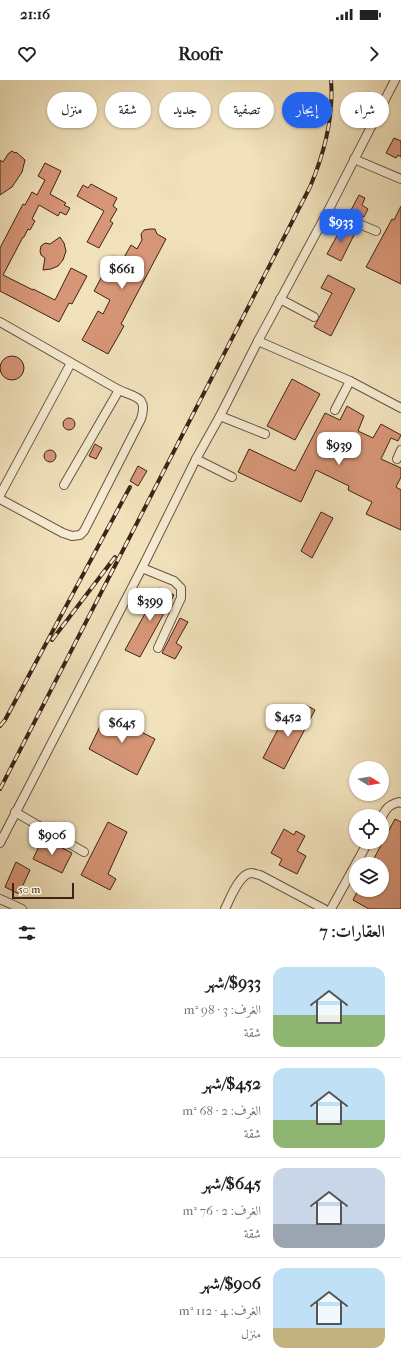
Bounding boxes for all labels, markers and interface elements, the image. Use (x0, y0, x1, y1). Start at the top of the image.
text: 21:16 (20, 5, 50, 23)
icon: heart (16, 43, 38, 65)
icon: forward (363, 43, 385, 65)
text: Roofr (178, 44, 223, 65)
chip: منزل (47, 92, 97, 128)
chip: شقة (105, 92, 151, 128)
chip: جديد (159, 92, 211, 128)
chip: تصفية (219, 92, 274, 128)
chip: إيجار (282, 92, 332, 128)
chip: شراء (340, 92, 389, 128)
pin: $933 (317, 209, 365, 243)
text: $933 (329, 214, 353, 229)
pin: $661 (98, 256, 146, 290)
text: $661 (109, 261, 135, 276)
pin: $939 (315, 432, 363, 466)
text: $939 (326, 437, 352, 452)
pin: $399 (126, 588, 174, 622)
text: $399 (137, 593, 163, 608)
pin: $452 (264, 704, 312, 738)
text: $452 (275, 709, 301, 724)
pin: $645 (98, 710, 146, 744)
text: $645 (108, 715, 136, 730)
north arrow (349, 761, 389, 801)
map controls (349, 761, 389, 897)
button: locate (349, 809, 389, 849)
pin: $906 (28, 822, 76, 856)
text: $906 (38, 827, 66, 842)
button: layers (349, 857, 389, 897)
scale bar (12, 881, 74, 900)
text: 50 m (18, 883, 40, 896)
text: العقارات: 7 (320, 921, 385, 941)
icon: filters (16, 922, 38, 944)
text: $933/شهر (205, 972, 261, 992)
icon: home (305, 983, 353, 1031)
text: الغرف: 3 · 98 m² (184, 1002, 261, 1017)
text: شقة (244, 1025, 261, 1040)
text: $452/شهر (202, 1073, 261, 1093)
icon: home (305, 1084, 353, 1132)
text: الغرف: 2 · 68 m² (182, 1103, 261, 1118)
text: شقة (244, 1126, 261, 1141)
text: $645/شهر (202, 1173, 261, 1193)
icon: home (305, 1184, 353, 1232)
text: الغرف: 2 · 76 m² (182, 1203, 261, 1218)
text: شقة (244, 1226, 261, 1241)
text: $906/شهر (200, 1273, 261, 1293)
icon: home (305, 1284, 353, 1332)
text: الغرف: 4 · 112 m² (179, 1303, 261, 1318)
text: منزل (241, 1326, 261, 1341)

